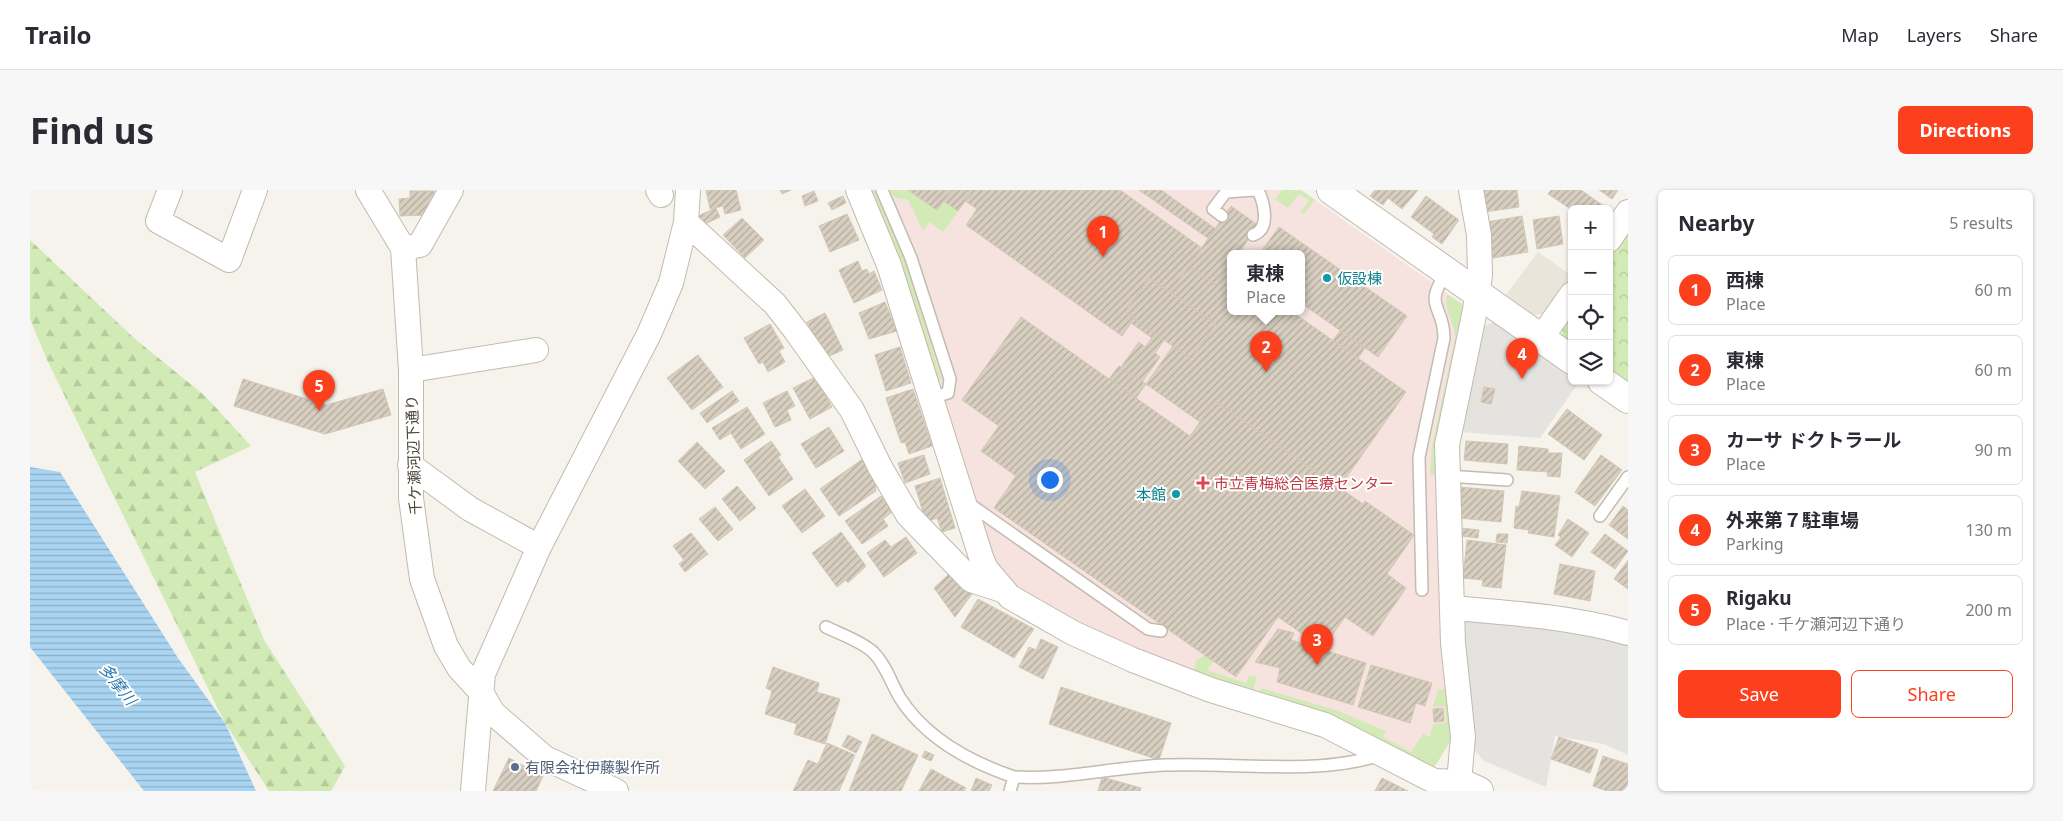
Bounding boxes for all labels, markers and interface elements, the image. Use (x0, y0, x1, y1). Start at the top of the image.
text: Trailo (25, 18, 92, 51)
text: Map (1841, 23, 1879, 47)
text: Layers (1907, 23, 1962, 47)
text: Share (1990, 23, 2038, 47)
button: Directions (1898, 106, 2033, 154)
text: Find us (30, 107, 154, 154)
map controls (1568, 205, 1613, 385)
button: + (1568, 205, 1613, 250)
text: Nearby (1678, 209, 1754, 237)
text: 5 results (1949, 212, 2013, 234)
pin: 1 (1087, 216, 1119, 257)
popup (1227, 250, 1305, 315)
button: − (1568, 250, 1613, 295)
text: 東棟 (1246, 260, 1284, 286)
text: 西棟 (1726, 267, 1764, 293)
place label: 仮設棟 (1337, 268, 1382, 288)
marker: 仮設棟 (1321, 272, 1333, 284)
text: 1 (1690, 279, 1700, 301)
text: 60 m (1975, 279, 2012, 301)
text: Place (1246, 286, 1286, 308)
text: Place (1726, 293, 1766, 315)
button: locate (1568, 295, 1613, 340)
pin: 2 (1250, 331, 1282, 372)
pin: 4 (1506, 338, 1538, 379)
button: layers (1568, 340, 1613, 385)
text: 東棟 (1726, 347, 1764, 373)
text: 2 (1690, 359, 1700, 381)
text: 60 m (1975, 359, 2012, 381)
pin: 5 (303, 370, 335, 411)
text: Place (1726, 373, 1766, 395)
street label: 千ケ瀬河辺下通り (401, 395, 425, 515)
text: カーサ ドクトラール (1726, 427, 1902, 453)
text: 3 (1690, 439, 1700, 461)
text: 90 m (1975, 439, 2012, 461)
text: Place (1726, 453, 1766, 475)
your location (1037, 467, 1063, 493)
place label: 市立青梅総合医療センター (1214, 473, 1394, 493)
marker: 市立青梅総合医療センター (1196, 476, 1210, 490)
place label: 本館 (1136, 484, 1166, 504)
marker: 本館 (1170, 488, 1182, 500)
text: 外来第７駐車場 (1726, 507, 1859, 533)
text: 4 (1690, 519, 1700, 541)
text: 130 m (1965, 519, 2012, 541)
text: Parking (1726, 533, 1784, 555)
text: Rigaku (1726, 585, 1792, 611)
text: 5 (1690, 599, 1700, 621)
text: 200 m (1965, 599, 2012, 621)
text: Place · 千ケ瀬河辺下通り (1726, 613, 1906, 635)
pin: 3 (1301, 624, 1333, 665)
water label: 多摩川 (94, 658, 143, 711)
button: Save (1678, 670, 1841, 718)
button: Share (1851, 670, 2013, 718)
place label: 有限会社伊藤製作所 (525, 757, 660, 777)
marker: 有限会社伊藤製作所 (509, 761, 521, 773)

